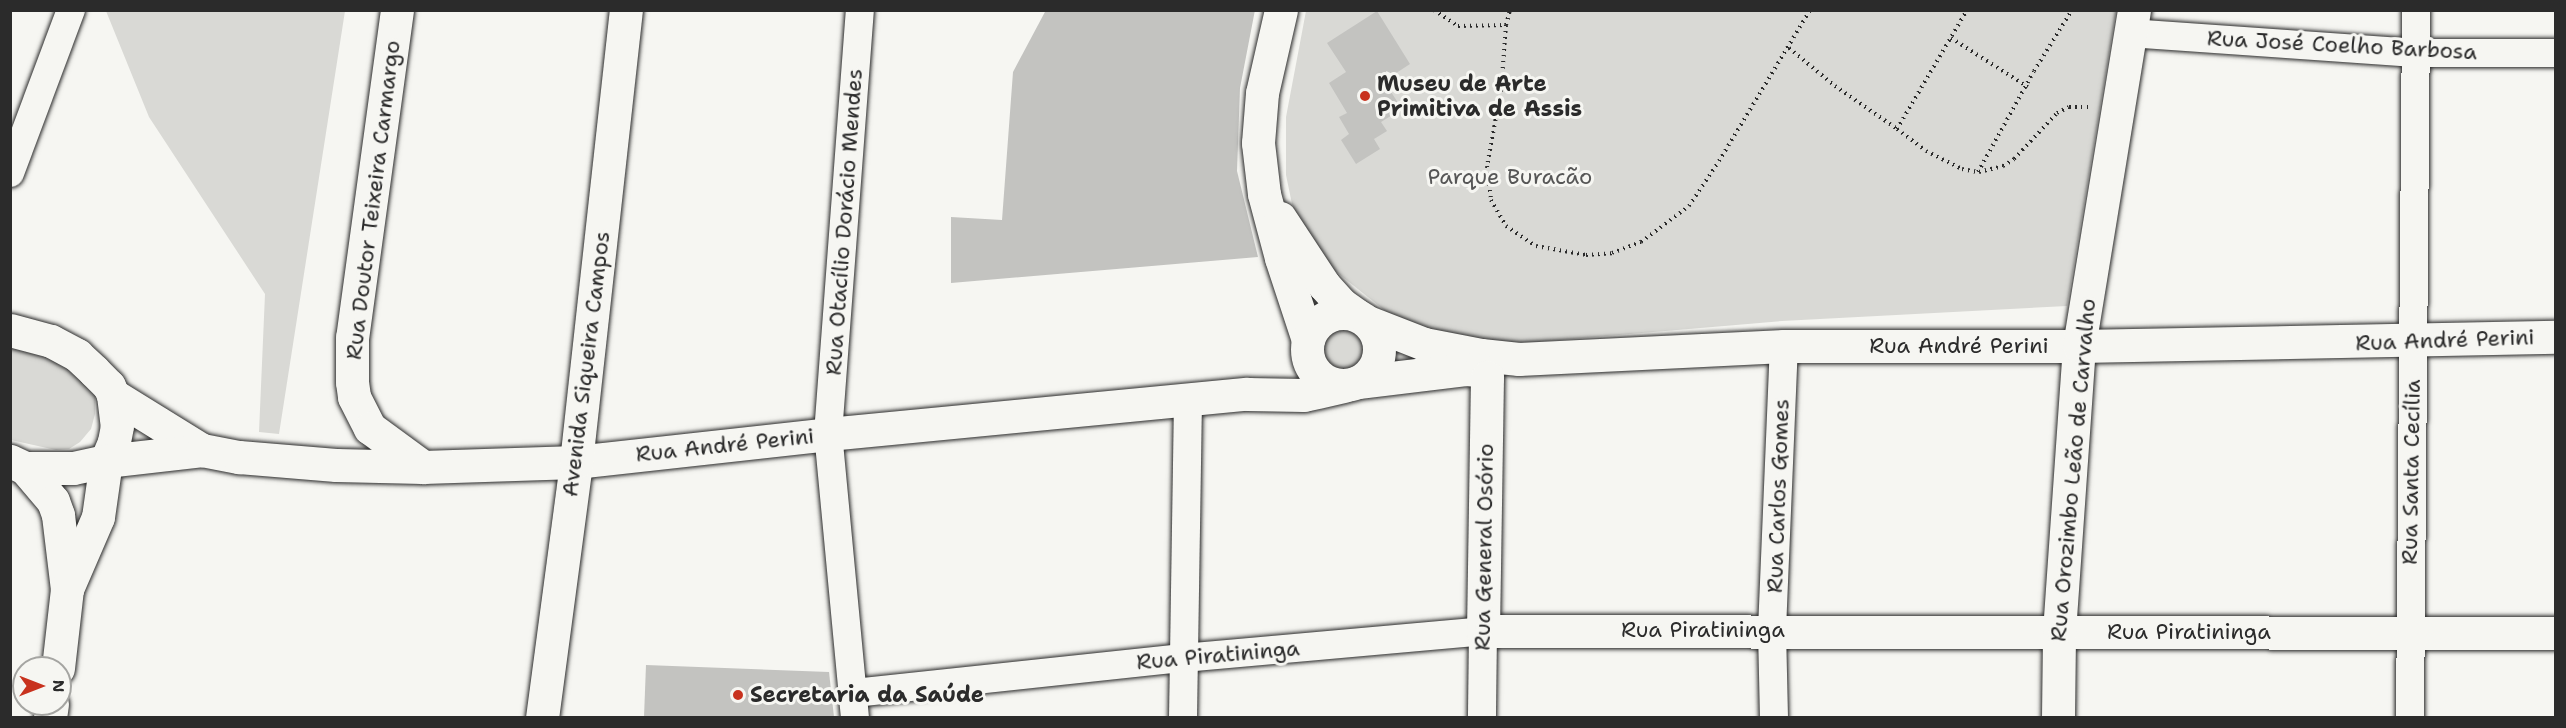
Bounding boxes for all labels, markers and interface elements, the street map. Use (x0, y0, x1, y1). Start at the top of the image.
street label: Rua José Coelho Barbosa (2206, 25, 2478, 65)
street label: Rua Doutor Teixeira Carmargo (340, 39, 406, 361)
street label: Rua Otacílio Dorácio Mendes (820, 68, 868, 376)
place label: Museu de Arte Primitiva de Assis (1377, 70, 1582, 122)
marker: Museu de Arte Primitiva de Assis (1358, 89, 1372, 103)
park label: Parque Buracão (1428, 164, 1592, 190)
street label: Avenida Siqueira Campos (557, 230, 615, 498)
street label: Rua Orozimbo Leão de Carvalho (2045, 297, 2101, 643)
street label: Rua André Perini (2355, 324, 2535, 356)
street label: Rua André Perini (1869, 333, 2049, 359)
street label: Rua Santa Cecília (2396, 379, 2426, 565)
street label: Rua Carlos Gomes (1761, 398, 1795, 594)
street label: Rua André Perini (634, 422, 816, 468)
street label: Rua General Osório (1469, 443, 1499, 651)
street label: Rua Piratininga (1621, 617, 1785, 643)
street label: Rua Piratininga (2107, 619, 2271, 645)
street label: Rua Piratininga (1135, 635, 1301, 675)
north arrow (12, 656, 72, 716)
text: N (48, 680, 69, 692)
place label: Secretaria da Saúde (750, 682, 984, 708)
marker: Secretaria da Saúde (731, 688, 745, 702)

